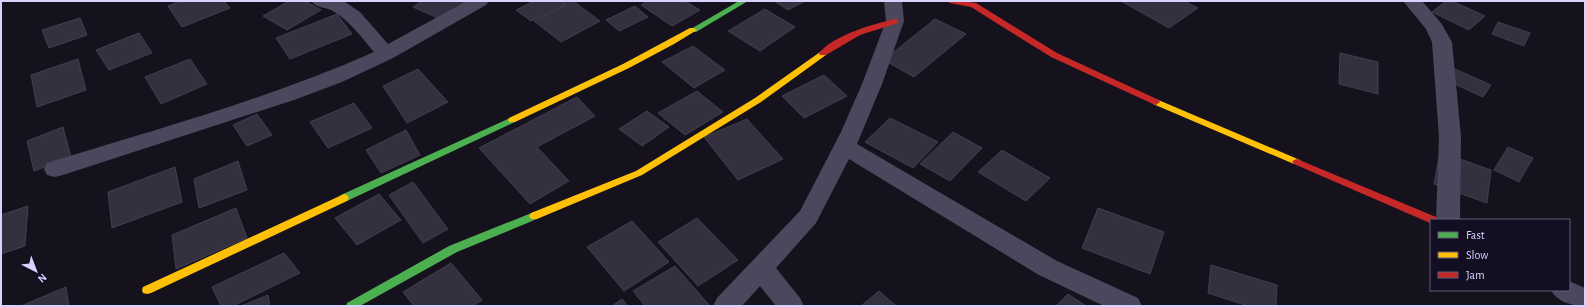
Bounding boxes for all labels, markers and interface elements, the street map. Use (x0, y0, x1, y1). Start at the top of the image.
legend (1430, 219, 1570, 291)
text: Fast (1466, 229, 1485, 241)
text: Slow (1466, 249, 1488, 261)
north arrow (16, 251, 56, 291)
text: Jam (1466, 269, 1485, 281)
text: N (36, 271, 49, 285)

